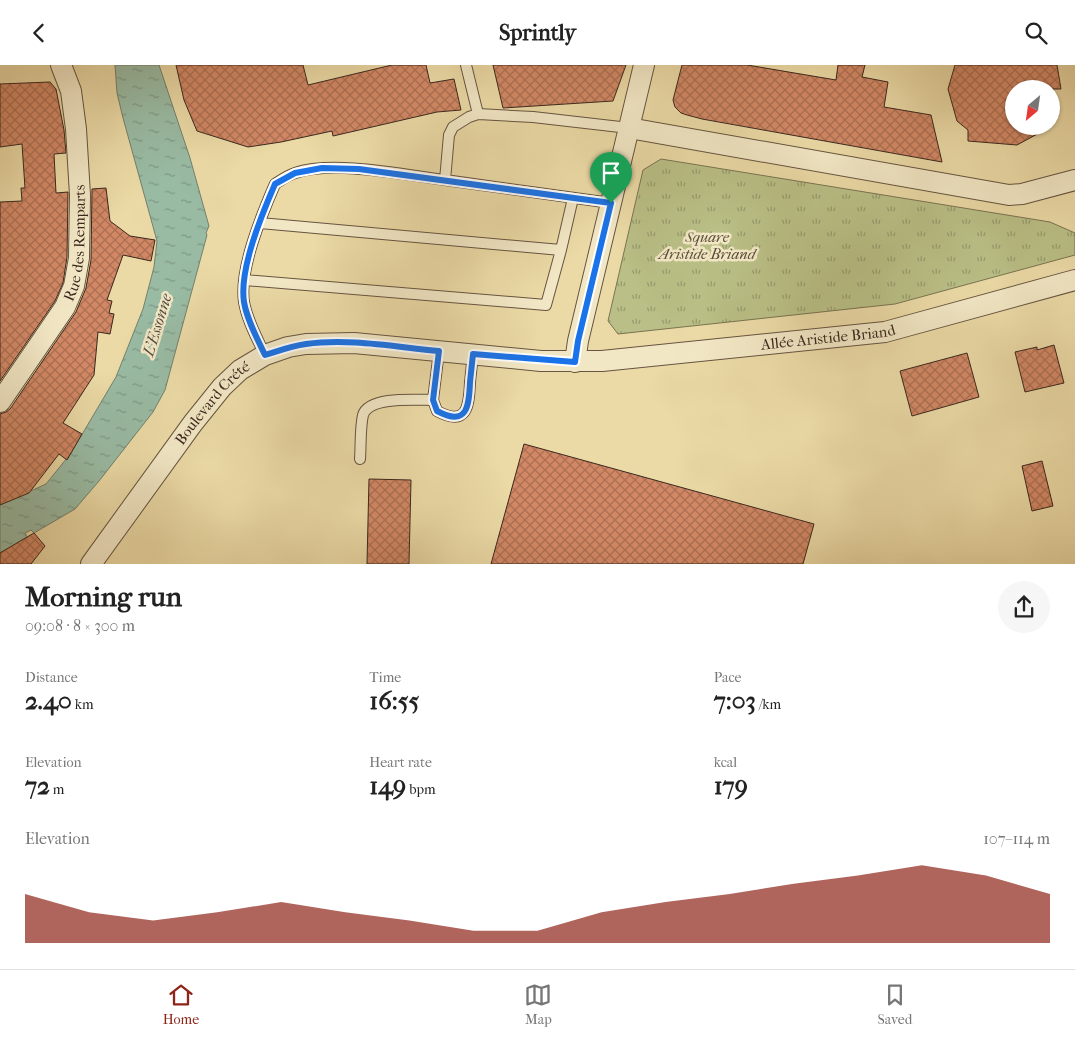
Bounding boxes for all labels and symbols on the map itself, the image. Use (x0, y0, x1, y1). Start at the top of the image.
north arrow (1005, 80, 1060, 135)
pin (590, 152, 632, 203)
street label: Rue des Remparts (60, 184, 89, 304)
park label: Square Aristide Briand (657, 228, 758, 263)
water label: L'Essonne (138, 291, 176, 359)
street label: Allée Aristide Briand (759, 320, 898, 354)
street label: Boulevard Crété (171, 357, 253, 448)

